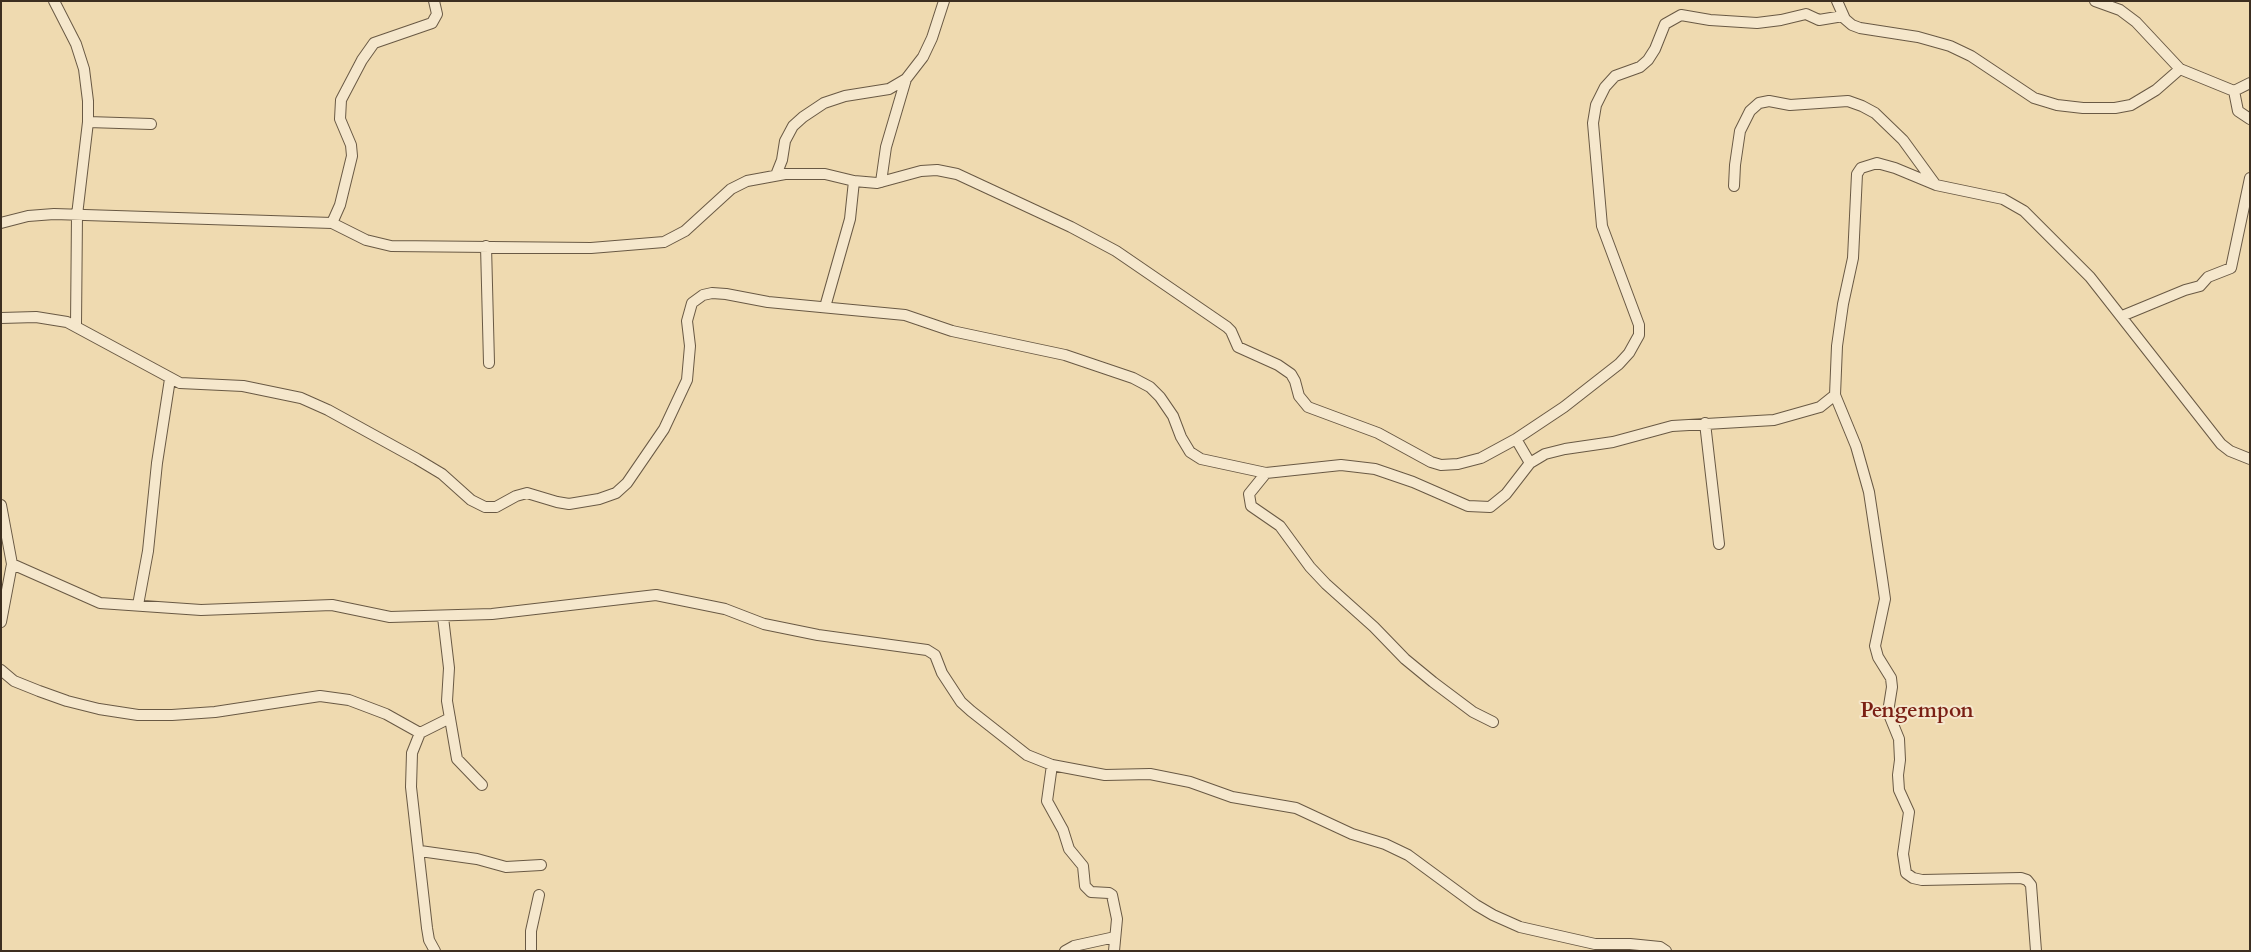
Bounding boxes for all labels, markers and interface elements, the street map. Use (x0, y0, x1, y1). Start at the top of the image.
district label: Pengempon (1860, 699, 1974, 725)

